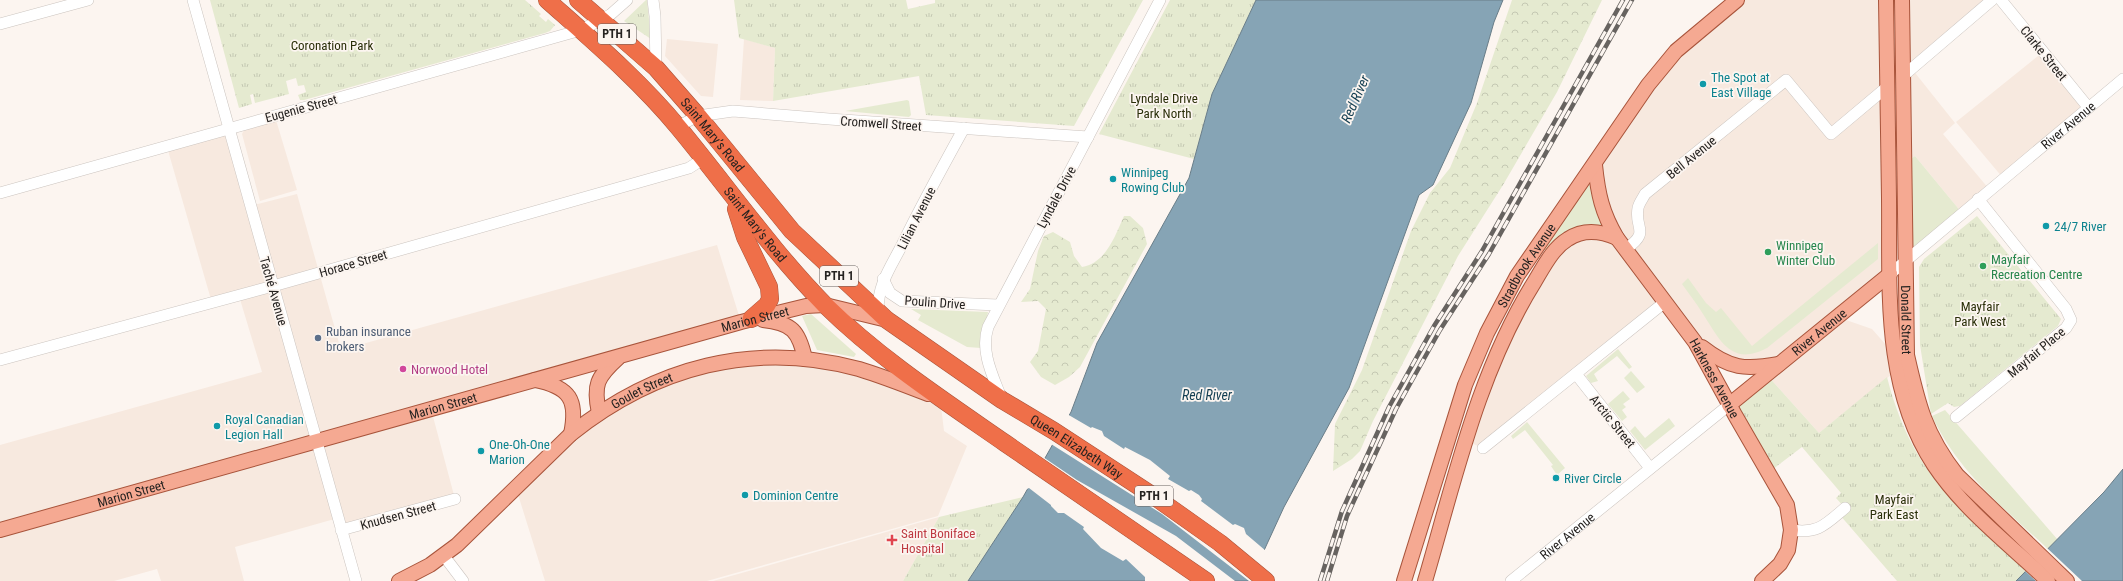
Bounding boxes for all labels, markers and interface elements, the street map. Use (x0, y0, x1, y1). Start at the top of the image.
street label: Clarke Street (2017, 23, 2070, 84)
road number: PTH 1 (598, 24, 636, 44)
park label: Coronation Park (291, 38, 373, 53)
place label: The Spot at East Village (1711, 70, 1771, 100)
water label: Red River (1338, 72, 1373, 125)
marker: The Spot at East Village (1698, 79, 1708, 89)
park label: Lyndale Drive Park North (1130, 91, 1198, 121)
street label: Eugenie Street (263, 92, 339, 125)
street label: Saint Mary’s Road (677, 95, 747, 175)
street label: River Avenue (2038, 99, 2098, 152)
street label: Cromwell Street (840, 113, 922, 134)
street label: Bell Avenue (1663, 133, 1719, 182)
street label: Lyndale Drive (1034, 164, 1079, 231)
place label: Winnipeg Rowing Club (1121, 165, 1185, 195)
marker: Winnipeg Rowing Club (1108, 174, 1118, 184)
street label: Saint Mary's Road (721, 184, 790, 265)
street label: Lilian Avenue (894, 184, 939, 252)
place label: 24/7 River (2054, 219, 2107, 234)
street label: Stradbrook Avenue (1495, 221, 1559, 310)
marker: 24/7 River (2041, 221, 2051, 231)
place label: Winnipeg Winter Club (1776, 238, 1835, 268)
street label: Horace Street (317, 247, 389, 280)
marker: Winnipeg Winter Club (1763, 247, 1773, 257)
place label: Mayfair Recreation Centre (1991, 252, 2082, 282)
street label: Taché Avenue (257, 255, 291, 327)
marker: Mayfair Recreation Centre (1978, 261, 1988, 271)
road number: PTH 1 (820, 266, 858, 286)
street label: Donald Street (1898, 285, 1914, 355)
street label: Poulin Drive (904, 293, 966, 312)
park label: Mayfair Park West (1954, 299, 2006, 329)
street label: Marion Street (720, 303, 791, 335)
street label: River Avenue (1789, 306, 1850, 359)
place label: Ruban insurance brokers (326, 324, 411, 354)
street label: Mayfair Place (2005, 324, 2068, 381)
marker: Ruban insurance brokers (313, 333, 323, 343)
street label: Harkness Avenue (1686, 336, 1742, 421)
place label: Norwood Hotel (411, 362, 488, 377)
marker: Norwood Hotel (398, 364, 408, 374)
street label: Goulet Street (608, 370, 675, 412)
water label: Red River (1182, 387, 1233, 403)
street label: Marion Street (408, 390, 479, 423)
street label: Arctic Street (1587, 392, 1639, 451)
place label: Royal Canadian Legion Hall (225, 412, 304, 442)
street label: Queen Elizabeth Way (1028, 412, 1126, 482)
marker: Royal Canadian Legion Hall (212, 421, 222, 431)
place label: One-Oh-One Marion (489, 437, 550, 467)
marker: One-Oh-One Marion (476, 446, 486, 456)
place label: River Circle (1564, 471, 1622, 486)
marker: River Circle (1551, 473, 1561, 483)
street label: Marion Street (96, 477, 167, 510)
road number: PTH 1 (1135, 486, 1173, 506)
place label: Dominion Centre (753, 488, 838, 503)
marker: Dominion Centre (740, 490, 750, 500)
park label: Mayfair Park East (1870, 492, 1918, 522)
street label: Knudsen Street (359, 498, 438, 533)
street label: River Avenue (1537, 510, 1598, 563)
place label: Saint Boniface Hospital (901, 526, 975, 556)
marker: Saint Boniface Hospital (886, 534, 898, 546)

